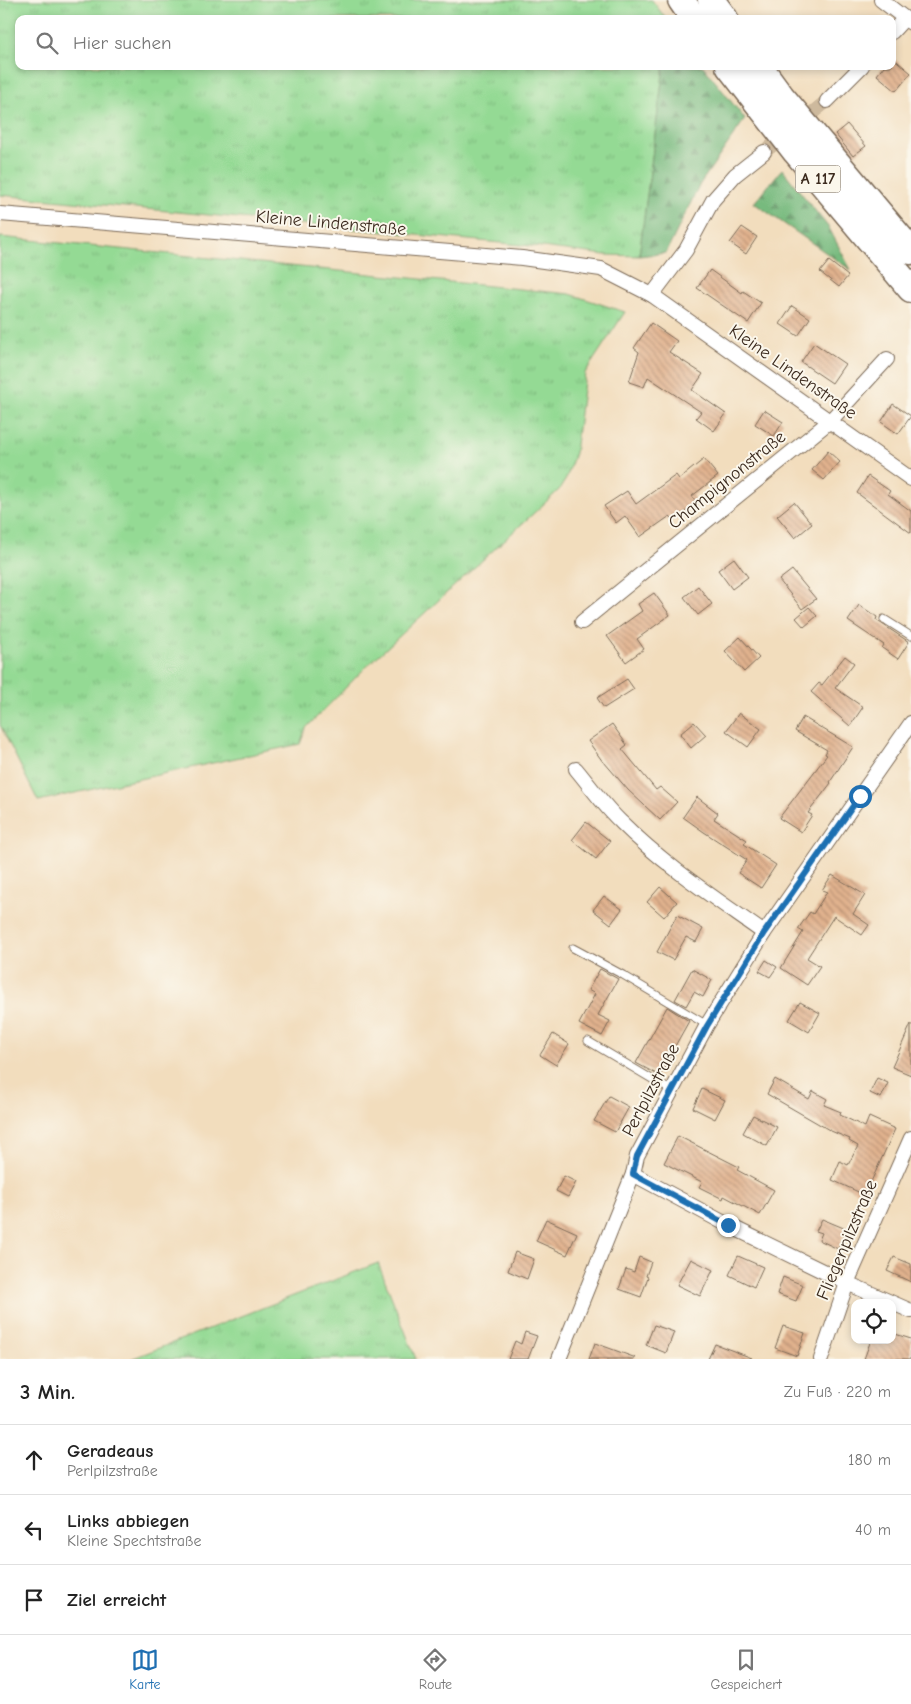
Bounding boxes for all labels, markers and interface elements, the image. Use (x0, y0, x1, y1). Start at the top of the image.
search box (15, 15, 896, 70)
icon: search (33, 29, 61, 57)
text: Hier suchen (73, 32, 171, 54)
road number: A 117 (796, 165, 840, 192)
street label: Kleine Lindenstraße (255, 206, 407, 240)
street label: Kleine Lindenstraße (725, 320, 861, 424)
street label: Champignonstraße (664, 426, 790, 534)
route start (849, 785, 872, 808)
street label: Perlpilzstraße (618, 1040, 684, 1140)
street label: Fliegenpilzstraße (812, 1177, 882, 1303)
route end (717, 1214, 740, 1237)
map controls (851, 1299, 896, 1344)
button: locate (851, 1299, 896, 1344)
text: 3 Min. (20, 1380, 75, 1404)
text: Zu Fuß · 220 m (784, 1383, 891, 1401)
text: Geradeaus (67, 1440, 153, 1462)
icon: ahead (20, 1446, 48, 1474)
text: 180 m (848, 1451, 891, 1469)
text: Perlpilzstraße (67, 1462, 158, 1480)
text: Links abbiegen (67, 1510, 189, 1532)
icon: left (20, 1516, 48, 1544)
text: 40 m (855, 1521, 891, 1539)
text: Kleine Spechtstraße (67, 1532, 202, 1550)
icon: arrive (20, 1586, 48, 1614)
text: Ziel erreicht (67, 1589, 166, 1611)
tab: Karte (129, 1646, 160, 1693)
tab: Route (419, 1646, 452, 1693)
tab: Gespeichert (710, 1646, 782, 1693)

